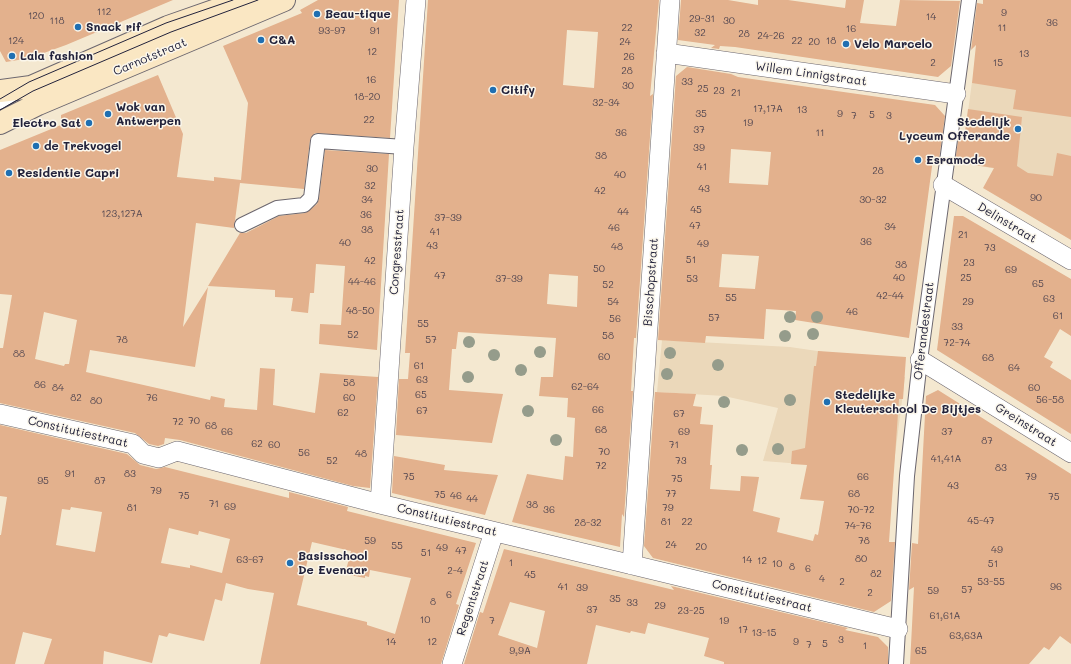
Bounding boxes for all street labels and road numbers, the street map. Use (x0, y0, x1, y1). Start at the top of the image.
street label: Carnotstraat (111, 35, 189, 79)
street label: Willem Linnigstraat (754, 59, 868, 89)
street label: Delinstraat (975, 200, 1039, 246)
street label: Congresstraat (387, 209, 407, 295)
street label: Bisschopstraat (641, 237, 661, 327)
street label: Offerandestraat (911, 281, 937, 381)
street label: Greinstraat (992, 400, 1060, 450)
street label: Constitutiestraat (26, 413, 130, 451)
street label: Constitutiestraat (395, 501, 499, 539)
street label: Regentstraat (454, 558, 492, 638)
street label: Constitutiestraat (710, 577, 814, 615)

